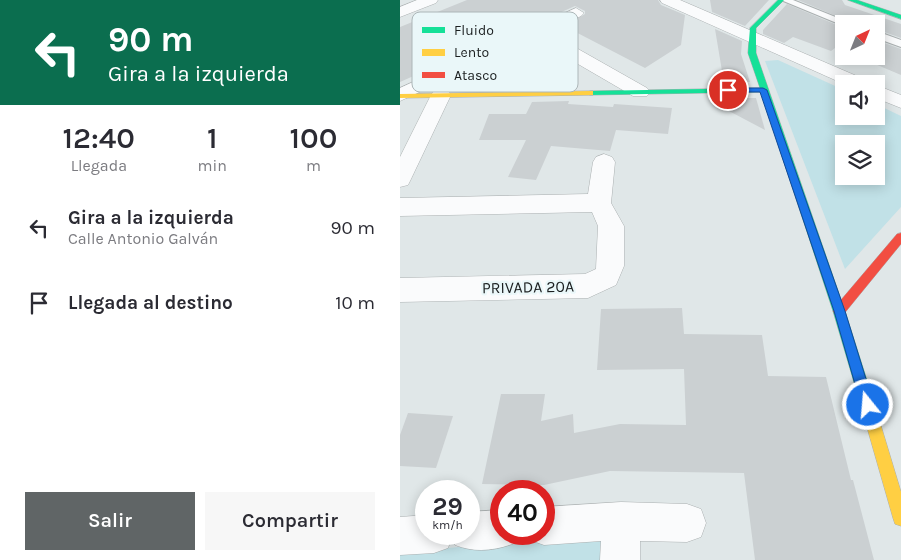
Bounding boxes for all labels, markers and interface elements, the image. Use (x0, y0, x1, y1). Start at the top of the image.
legend (412, 12, 578, 92)
north arrow (835, 15, 885, 65)
map controls (835, 15, 885, 185)
text: 90 m (108, 19, 194, 60)
icon: left (25, 20, 90, 85)
text: Fluido (454, 22, 494, 39)
text: Lento (454, 44, 489, 61)
text: Gira a la izquierda (108, 61, 289, 87)
text: Atasco (454, 67, 497, 84)
pin (707, 69, 749, 111)
button: sound (835, 75, 885, 125)
icon: arrive (714, 76, 742, 104)
text: 12:40 (63, 120, 135, 156)
text: 1 (207, 120, 218, 156)
text: 100 (290, 120, 337, 156)
button: layers (835, 135, 885, 185)
text: Llegada (71, 156, 127, 175)
text: min (198, 156, 227, 175)
text: m (306, 156, 321, 175)
text: Gira a la izquierda (68, 207, 234, 229)
icon: left (25, 214, 53, 242)
text: 90 m (330, 217, 375, 239)
text: Calle Antonio Galván (68, 229, 218, 248)
street label: PRIVADA 20A (482, 277, 574, 297)
icon: arrive (25, 289, 53, 317)
text: Llegada al destino (68, 292, 233, 314)
text: 10 m (335, 292, 375, 314)
position arrow (841, 378, 893, 430)
speed limit sign: 40 (490, 480, 555, 545)
button: Salir (25, 492, 195, 550)
button: Compartir (205, 492, 375, 550)
text: 29 (432, 492, 463, 521)
text: km/h (432, 518, 463, 532)

